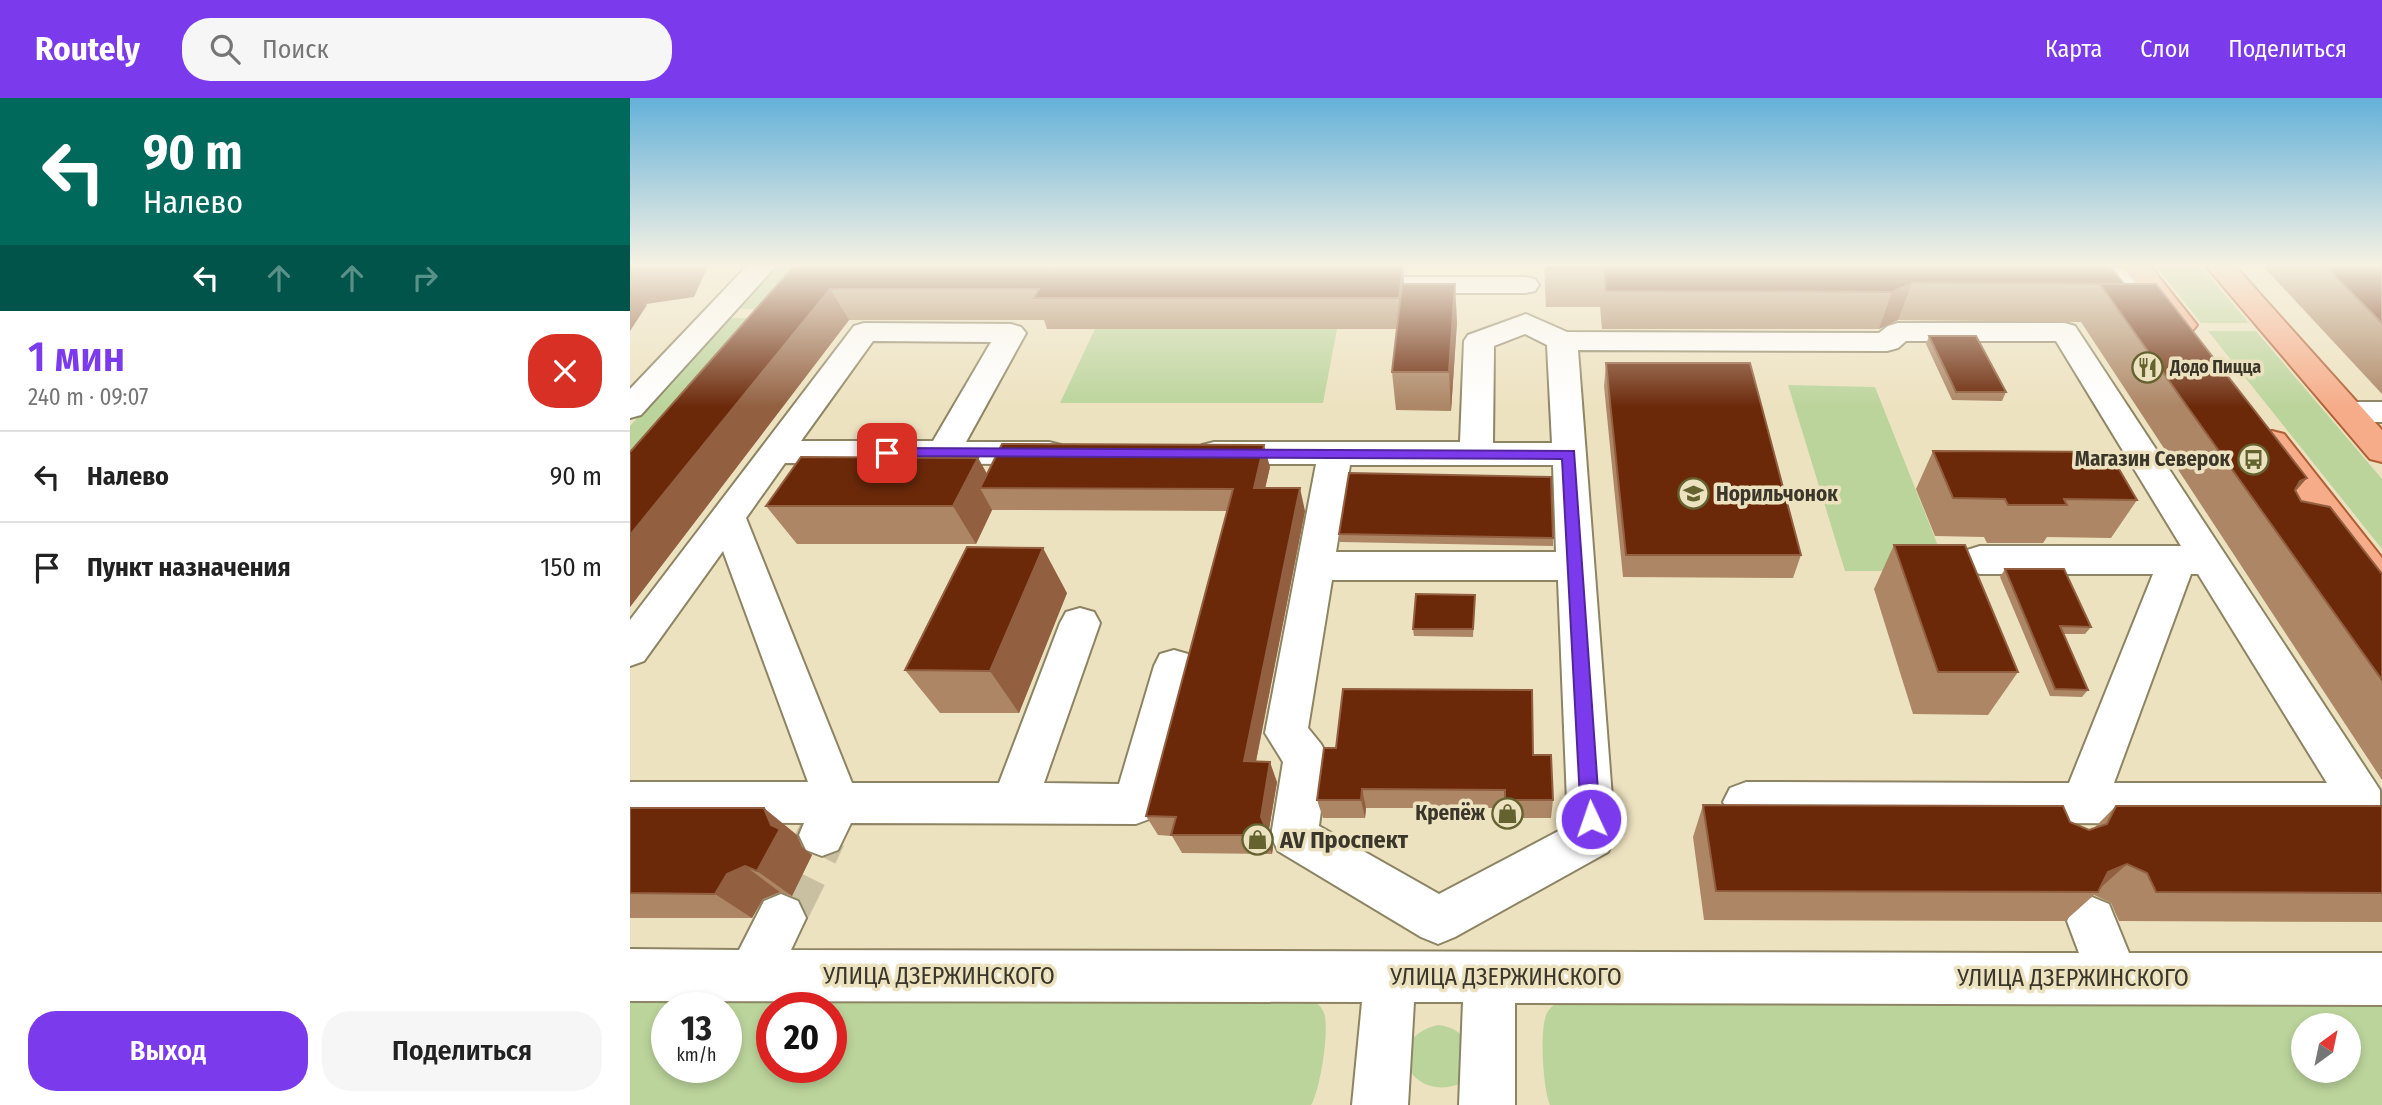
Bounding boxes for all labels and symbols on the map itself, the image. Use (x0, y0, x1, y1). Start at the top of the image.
restaurant icon: Додо Пицца (2130, 350, 2164, 384)
place label: Додо Пицца (2169, 356, 2261, 378)
pin (857, 423, 917, 483)
bus stop icon: Магазин Северок (2236, 442, 2270, 476)
place label: Магазин Северок (2075, 446, 2230, 472)
school or university icon: Норильчонок (1676, 477, 1710, 511)
place label: Норильчонок (1716, 481, 1838, 507)
position arrow (1554, 782, 1628, 856)
shop icon: Крепёж (1491, 796, 1525, 830)
place label: Крепёж (1415, 800, 1486, 826)
shop icon: AV Проспект (1240, 823, 1274, 857)
place label: AV Проспект (1279, 826, 1409, 854)
street label: УЛИЦА ДЗЕРЖИНСКОГО (822, 962, 1055, 990)
street label: УЛИЦА ДЗЕРЖИНСКОГО (1389, 963, 1622, 991)
street label: УЛИЦА ДЗЕРЖИНСКОГО (1956, 964, 2189, 992)
speed limit sign: 20 (756, 992, 847, 1083)
north arrow (2291, 1013, 2361, 1083)

